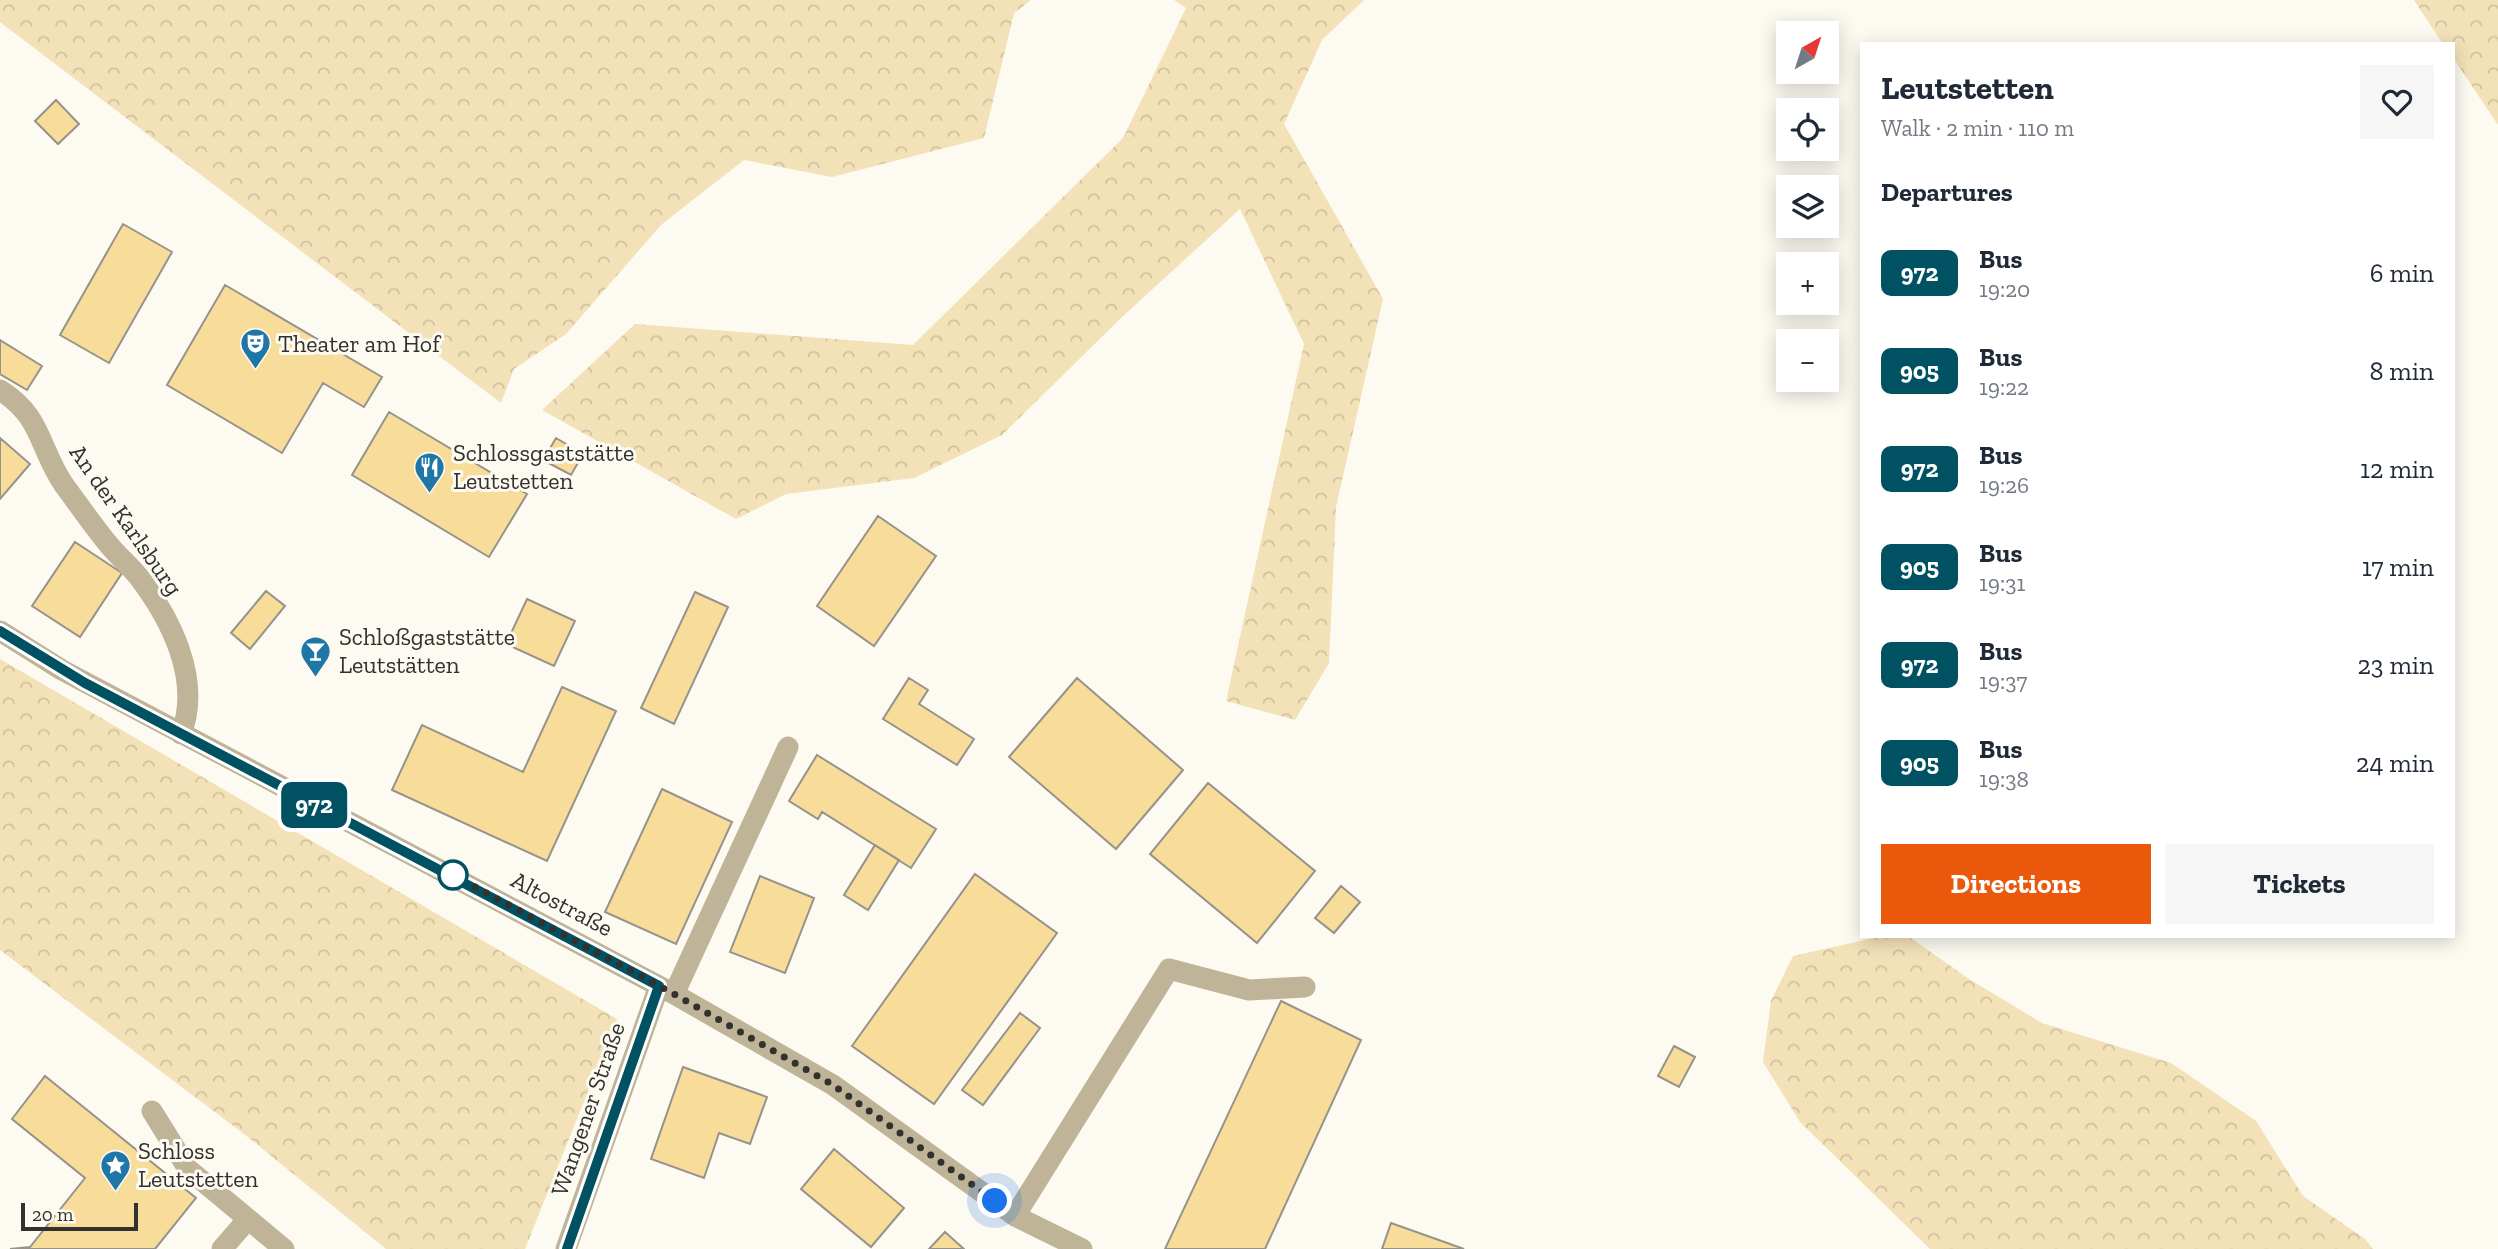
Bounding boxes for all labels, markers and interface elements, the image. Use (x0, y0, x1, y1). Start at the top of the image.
north arrow (1776, 21, 1839, 84)
map controls (1776, 21, 1839, 392)
button: heart (2360, 65, 2434, 139)
text: Leutstetten (1881, 68, 2054, 107)
button: locate (1776, 98, 1839, 161)
text: Walk · 2 min · 110 m (1881, 114, 2074, 142)
button: layers (1776, 175, 1839, 238)
text: Departures (1881, 176, 2013, 208)
text: Bus (1979, 243, 2022, 275)
button: + (1776, 252, 1839, 315)
text: 6 min (2370, 257, 2434, 289)
text: 972 (1901, 258, 1938, 287)
text: 19:20 (1979, 275, 2030, 303)
theatre icon: Theater am Hof (238, 327, 272, 371)
place label: Theater am Hof (278, 329, 442, 358)
button: − (1776, 329, 1839, 392)
text: Bus (1979, 341, 2022, 373)
text: 8 min (2369, 355, 2434, 387)
text: 905 (1900, 356, 1939, 385)
text: 19:22 (1979, 373, 2029, 401)
place label: Schlossgaststätte Leutstetten (453, 438, 634, 495)
street label: An der Karlsburg (64, 439, 189, 601)
text: Bus (1979, 439, 2022, 471)
restaurant icon: Schlossgaststätte Leutstetten (413, 450, 447, 494)
text: 12 min (2360, 453, 2434, 485)
text: 972 (1901, 454, 1938, 483)
text: 19:26 (1979, 471, 2029, 499)
text: Bus (1979, 537, 2022, 569)
text: 17 min (2362, 551, 2434, 583)
text: 905 (1900, 552, 1939, 581)
text: 19:31 (1979, 569, 2025, 597)
place label: Schloßgaststätte Leutstätten (339, 622, 515, 679)
bar icon: Schloßgaststätte Leutstätten (299, 634, 333, 678)
text: Bus (1979, 635, 2022, 667)
text: 23 min (2357, 649, 2434, 681)
text: 972 (1901, 650, 1938, 679)
text: 19:37 (1979, 667, 2027, 695)
text: Bus (1979, 733, 2022, 765)
text: 24 min (2356, 747, 2434, 779)
text: 905 (1900, 748, 1939, 777)
text: 19:38 (1979, 765, 2029, 793)
line badge: 972 (274, 782, 354, 828)
text: 972 (295, 790, 333, 819)
button: Directions (1881, 844, 2151, 924)
button: Tickets (2165, 844, 2434, 924)
unlabelled marker (438, 860, 468, 890)
street label: Altostraße (506, 865, 618, 942)
street label: Wangener Straße (544, 1018, 631, 1199)
place label: Schloss Leutstetten (138, 1136, 259, 1193)
place icon: Schloss Leutstetten (98, 1148, 132, 1192)
your location (977, 1183, 1012, 1218)
scale bar (21, 1200, 138, 1232)
text: 20 m (32, 1203, 73, 1226)

